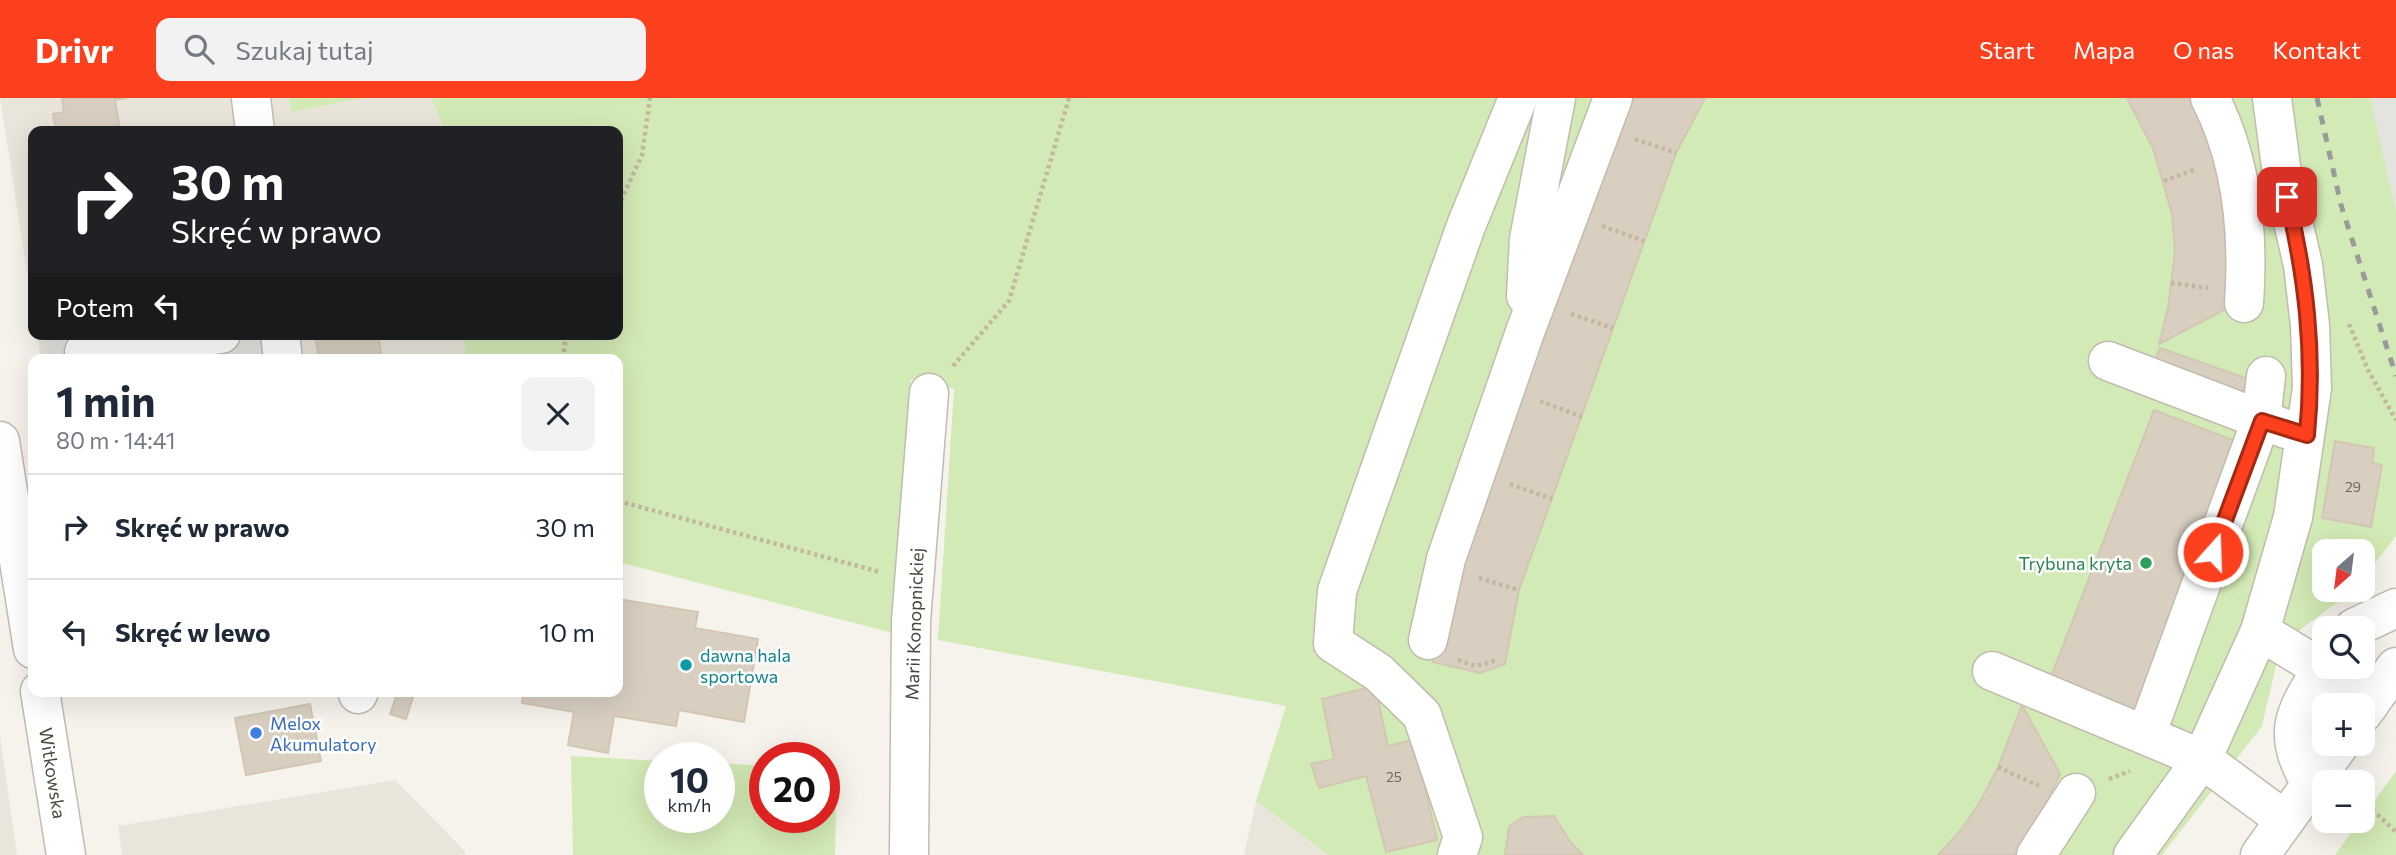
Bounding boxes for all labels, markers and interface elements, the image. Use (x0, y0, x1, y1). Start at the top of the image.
search box (156, 18, 646, 81)
text: Drivr (35, 29, 114, 70)
icon: search (180, 30, 218, 68)
text: Szukaj tutaj (236, 34, 374, 65)
text: Start (1979, 35, 2035, 64)
text: Mapa (2073, 35, 2135, 64)
text: O nas (2173, 35, 2234, 64)
text: Kontakt (2272, 35, 2361, 64)
text: 30 m (171, 150, 284, 210)
icon: right (56, 154, 147, 245)
pin (2257, 167, 2317, 227)
icon: arrive (2268, 178, 2306, 216)
text: Skręć w prawo (171, 210, 382, 250)
icon: left (148, 287, 186, 325)
text: Potem (56, 291, 134, 322)
text: 1 min (56, 374, 156, 426)
button: close (521, 377, 595, 451)
text: 80 m · 14:41 (56, 426, 176, 454)
house number: 29 (2345, 478, 2361, 495)
icon: right (56, 508, 94, 546)
text: Skręć w prawo (115, 511, 290, 542)
text: 30 m (536, 511, 595, 542)
position arrow (2176, 515, 2250, 589)
north arrow (2312, 539, 2375, 602)
map controls (2312, 539, 2375, 833)
street label: Marii Konopnickiej (900, 547, 928, 701)
place label: Trybuna kryta (2019, 552, 2132, 574)
marker: Trybuna kryta (2138, 555, 2154, 571)
icon: left (56, 613, 94, 651)
text: Skręć w lewo (115, 616, 271, 647)
text: 10 m (539, 616, 595, 647)
button: search (2312, 616, 2375, 679)
place label: dawna hala sportowa (700, 644, 791, 687)
marker: dawna hala sportowa (678, 657, 694, 673)
button: + (2312, 693, 2375, 756)
place label: Melox Akumulatory (270, 712, 376, 755)
marker: Melox Akumulatory (248, 725, 264, 741)
street label: Witkowska (35, 726, 71, 820)
speed limit sign: 20 (749, 742, 840, 833)
text: 10 (670, 757, 709, 800)
house number: 25 (1386, 768, 1402, 785)
button: − (2312, 770, 2375, 833)
text: km/h (668, 794, 711, 816)

